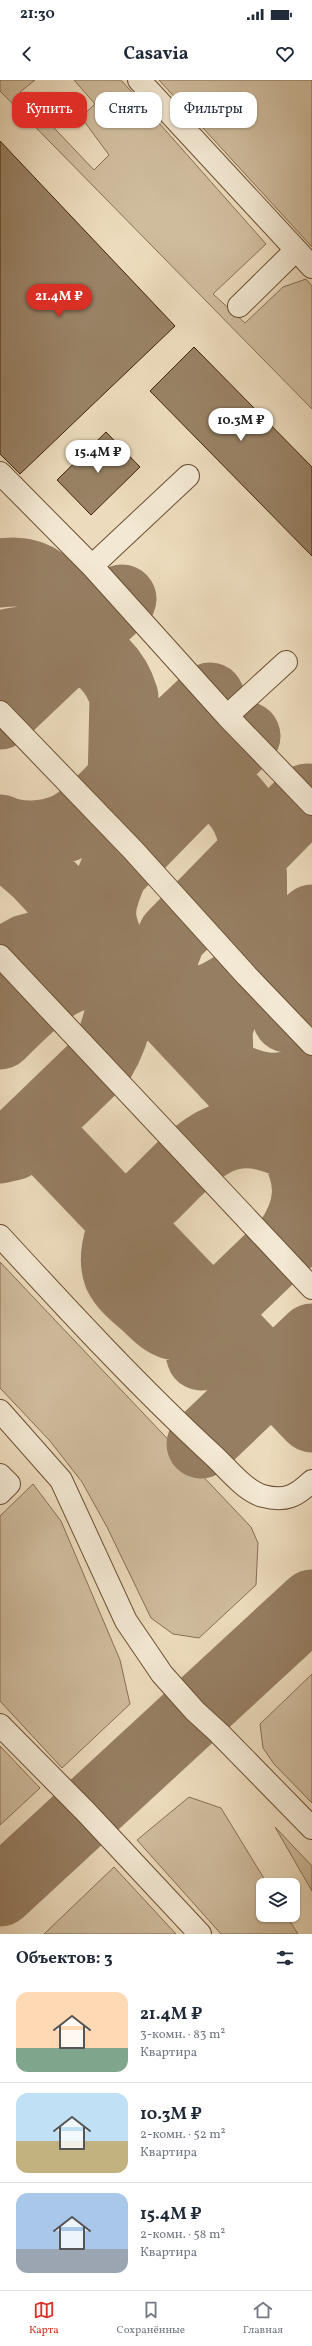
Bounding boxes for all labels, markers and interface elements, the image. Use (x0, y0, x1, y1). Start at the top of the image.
text: 21:30 (20, 4, 55, 25)
text: Casavia (123, 42, 189, 67)
icon: back (16, 43, 38, 65)
icon: heart (274, 43, 296, 65)
chip: Купить (12, 92, 87, 128)
chip: Снять (95, 92, 162, 128)
chip: Фильтры (170, 92, 257, 128)
pin: 21.4M ₽ (22, 284, 96, 318)
text: 21.4M ₽ (35, 288, 83, 306)
pin: 10.3M ₽ (204, 408, 278, 442)
text: 10.3M ₽ (217, 412, 265, 430)
pin: 15.4M ₽ (61, 440, 135, 474)
text: 15.4M ₽ (74, 444, 122, 462)
map controls (256, 1878, 300, 1922)
button: layers (256, 1878, 300, 1922)
text: Объектов: 3 (16, 1947, 113, 1970)
icon: filters (274, 1947, 296, 1969)
text: 21.4M ₽ (140, 2003, 202, 2026)
icon: home (48, 2008, 96, 2056)
text: 3-комн. · 83 m² (140, 2026, 225, 2044)
text: Квартира (140, 2044, 197, 2062)
text: 10.3M ₽ (140, 2103, 202, 2126)
icon: home (48, 2109, 96, 2157)
text: 2-комн. · 52 m² (140, 2126, 226, 2144)
text: Квартира (140, 2144, 197, 2162)
text: 15.4M ₽ (140, 2203, 202, 2226)
icon: home (48, 2209, 96, 2257)
text: 2-комн. · 58 m² (140, 2226, 225, 2244)
text: Квартира (140, 2244, 197, 2262)
tab: Карта (29, 2299, 59, 2338)
tab: Сохранённые (116, 2299, 185, 2338)
tab: Главная (243, 2299, 283, 2338)

